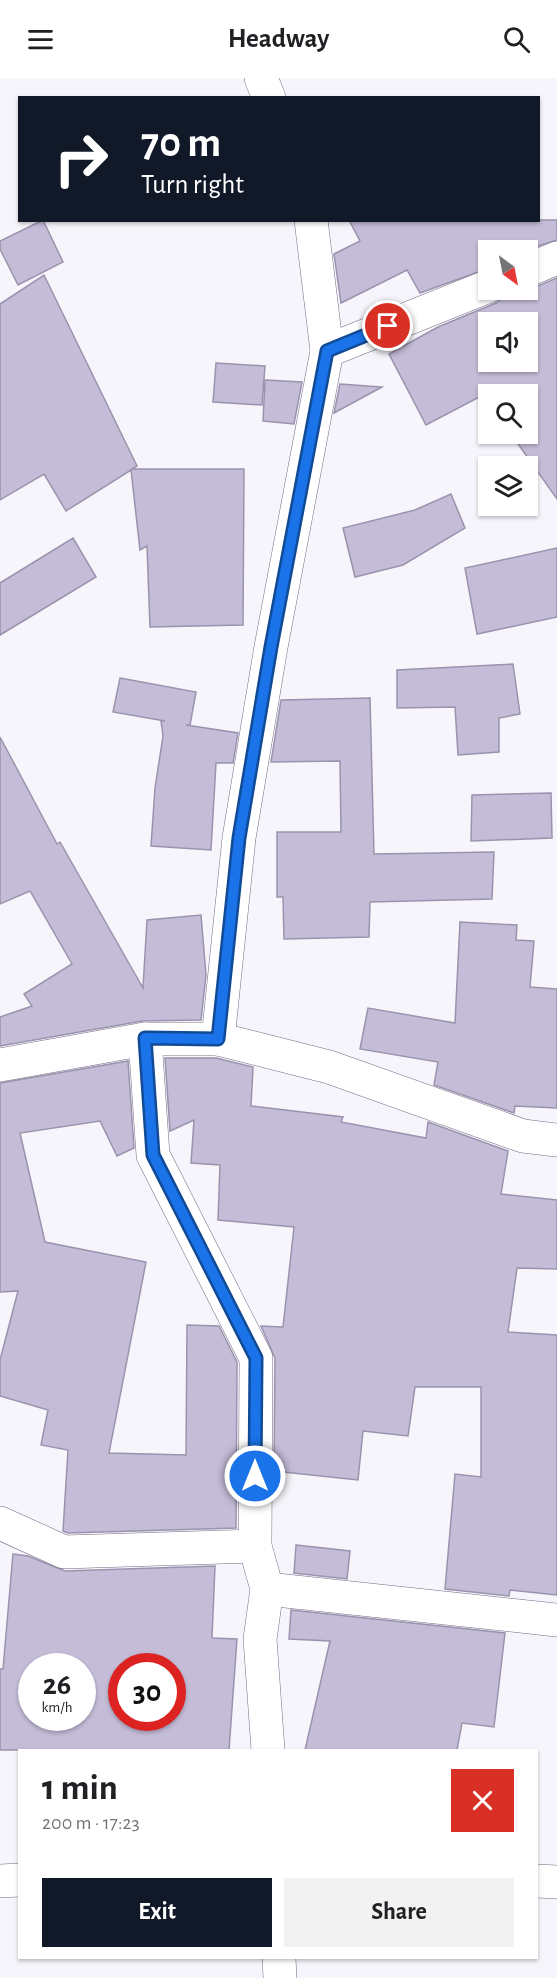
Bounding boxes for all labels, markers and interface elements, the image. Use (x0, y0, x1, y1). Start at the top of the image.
icon: menu (24, 23, 57, 56)
icon: search (500, 23, 533, 56)
text: Headway (228, 25, 329, 52)
icon: right (42, 120, 120, 198)
text: 70 m (141, 122, 221, 164)
text: Turn right (141, 171, 244, 198)
north arrow (478, 240, 538, 300)
map controls (478, 240, 538, 516)
pin (362, 300, 413, 351)
icon: arrive (371, 309, 404, 342)
button: sound (478, 312, 538, 372)
button: search (478, 384, 538, 444)
button: layers (478, 456, 538, 516)
position arrow (223, 1444, 287, 1508)
speed limit sign: 30 (108, 1653, 186, 1731)
text: 26 (43, 1670, 71, 1700)
text: km/h (42, 1700, 72, 1715)
button: close (451, 1769, 514, 1832)
text: 1 min (42, 1770, 118, 1806)
text: 200 m · 17:23 (42, 1813, 140, 1833)
button: Exit (42, 1878, 272, 1947)
button: Share (284, 1878, 514, 1947)

